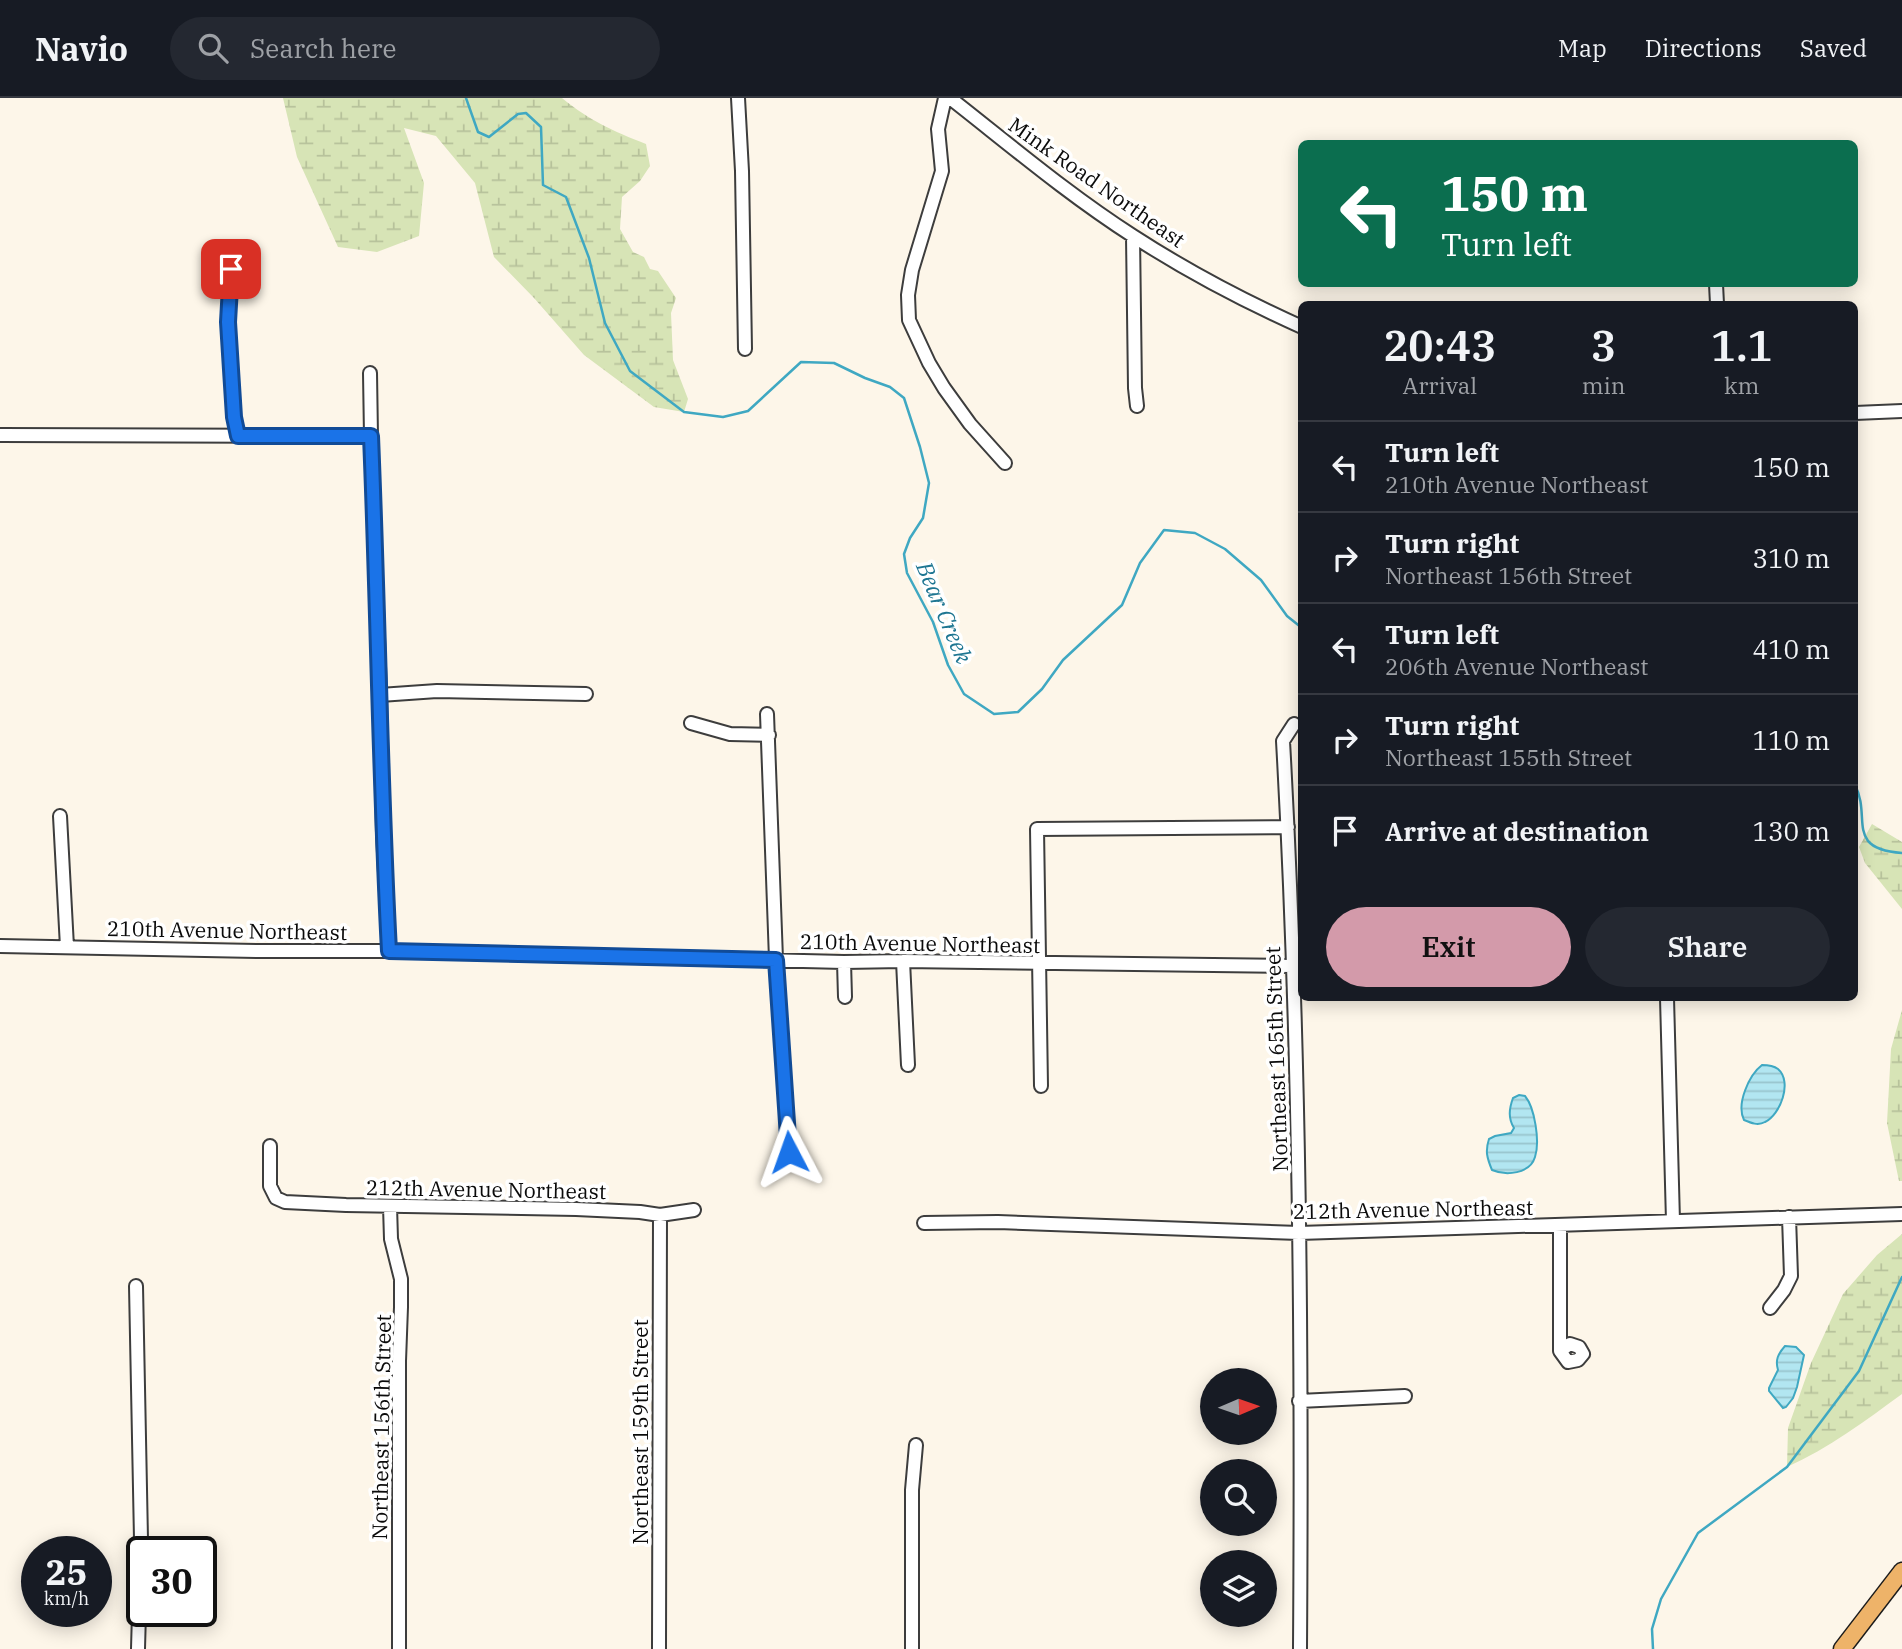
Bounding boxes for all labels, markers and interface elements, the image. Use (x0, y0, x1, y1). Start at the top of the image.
search box (170, 17, 660, 80)
text: Navio (35, 27, 128, 70)
icon: search (194, 29, 232, 67)
text: Search here (250, 31, 396, 65)
text: Map (1558, 32, 1607, 64)
text: Directions (1645, 32, 1762, 64)
text: Saved (1800, 32, 1867, 64)
street label: Mink Road Northeast (1003, 111, 1191, 253)
text: 150 m (1441, 161, 1588, 224)
icon: left (1326, 168, 1417, 259)
text: Turn left (1441, 223, 1572, 265)
pin (201, 239, 261, 299)
icon: arrive (212, 250, 250, 288)
text: 20:43 (1383, 318, 1497, 373)
text: 3 (1591, 318, 1616, 373)
text: 1.1 (1711, 318, 1773, 373)
text: Arrival (1402, 370, 1477, 400)
text: min (1582, 370, 1626, 400)
text: km (1724, 370, 1759, 400)
text: Turn left (1385, 435, 1499, 469)
icon: left (1326, 448, 1364, 486)
text: 150 m (1752, 450, 1830, 484)
text: 210th Avenue Northeast (1385, 469, 1648, 499)
text: Turn right (1385, 526, 1519, 560)
icon: right (1326, 539, 1364, 577)
text: 310 m (1752, 541, 1830, 575)
water label: Bear Creek (910, 556, 980, 668)
text: Northeast 156th Street (1385, 560, 1632, 590)
text: Turn left (1385, 617, 1499, 651)
icon: left (1326, 630, 1364, 668)
text: 410 m (1752, 632, 1830, 666)
text: 206th Avenue Northeast (1385, 651, 1648, 681)
text: Turn right (1385, 708, 1519, 742)
icon: right (1326, 721, 1364, 759)
text: 110 m (1752, 723, 1830, 757)
text: Northeast 155th Street (1385, 742, 1632, 772)
icon: arrive (1326, 812, 1364, 850)
text: Arrive at destination (1385, 814, 1649, 848)
text: 130 m (1752, 814, 1830, 848)
button: Exit (1326, 907, 1571, 987)
button: Share (1585, 907, 1830, 987)
street label: 210th Avenue Northeast (107, 914, 347, 946)
street label: 210th Avenue Northeast (800, 927, 1040, 959)
street label: Northeast 165th Street (1258, 946, 1294, 1172)
position arrow (752, 1115, 826, 1189)
street label: 212th Avenue Northeast (366, 1173, 606, 1205)
street label: 212th Avenue Northeast (1293, 1193, 1533, 1225)
street label: Northeast 156th Street (365, 1314, 397, 1540)
street label: Northeast 159th Street (626, 1319, 654, 1545)
north arrow (1200, 1368, 1278, 1446)
map controls (1200, 1368, 1277, 1627)
button: search (1200, 1459, 1277, 1536)
speed limit sign: 30 (126, 1536, 217, 1627)
text: 25 (45, 1549, 88, 1595)
button: layers (1200, 1550, 1277, 1627)
text: km/h (44, 1587, 89, 1610)

